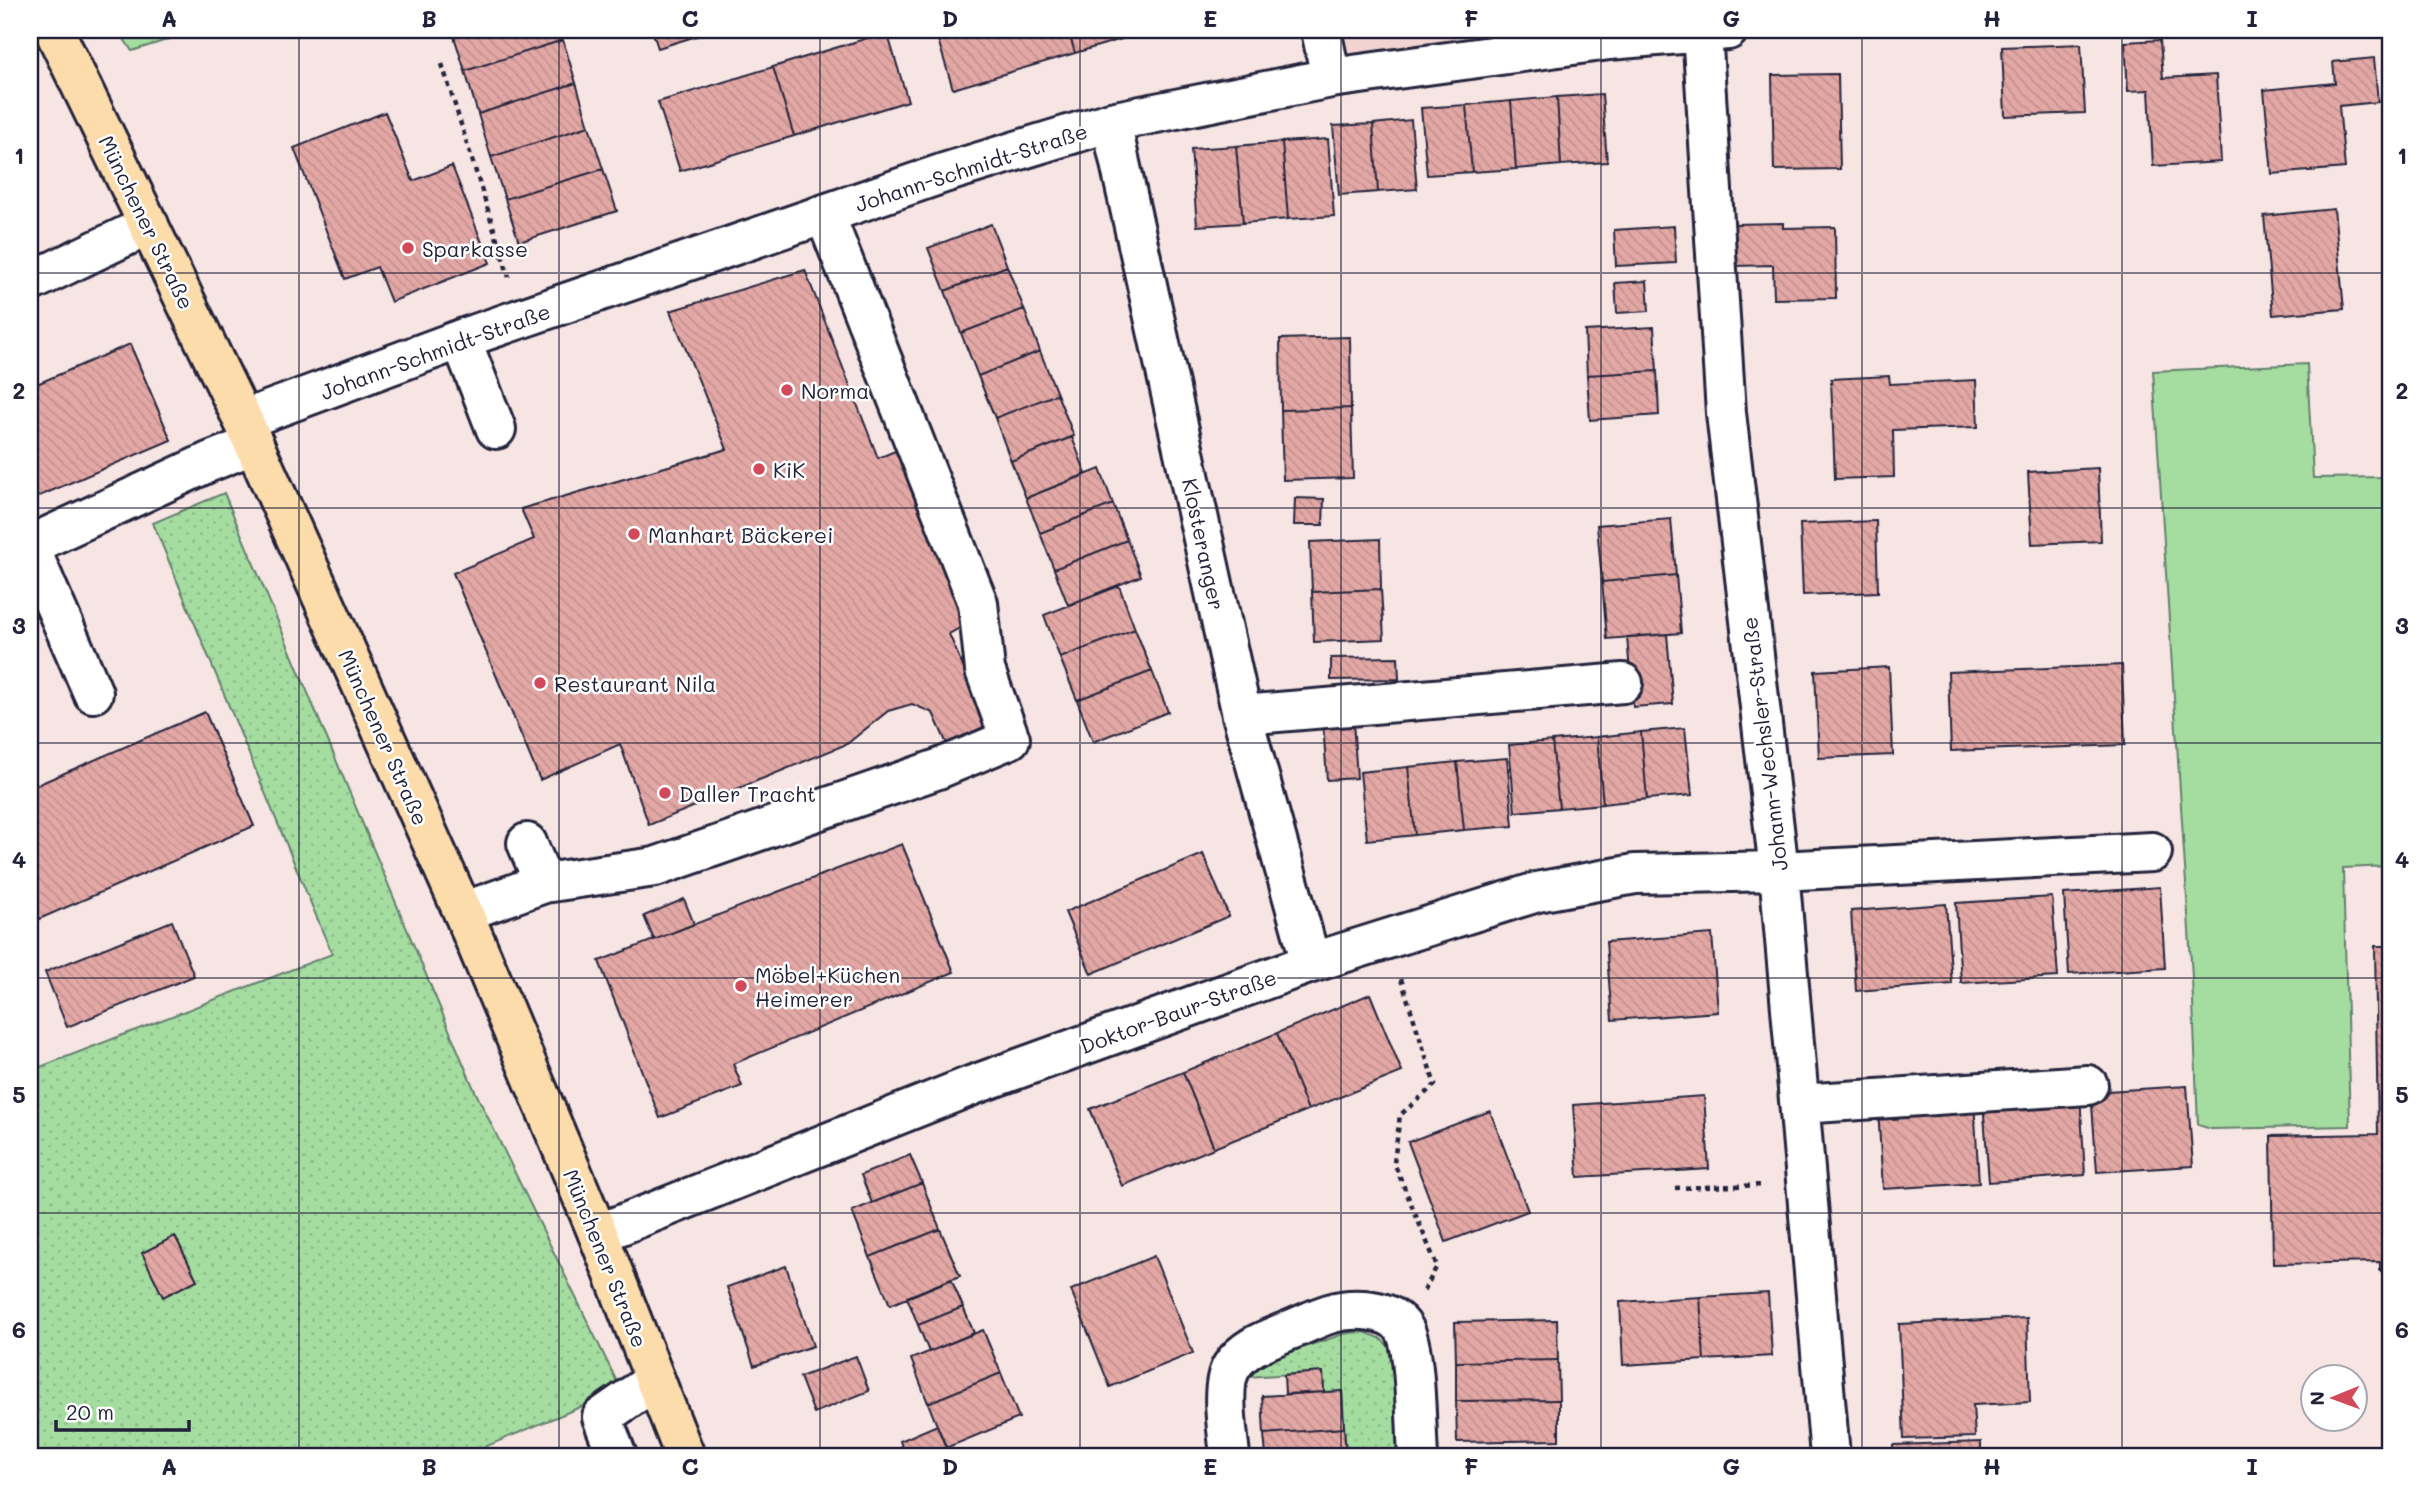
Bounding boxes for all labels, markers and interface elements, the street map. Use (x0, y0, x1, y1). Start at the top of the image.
text: A (161, 3, 177, 33)
text: B (421, 3, 437, 33)
text: C (681, 3, 699, 33)
text: D (942, 3, 958, 33)
text: E (1203, 3, 1217, 33)
text: F (1464, 3, 1478, 33)
text: G (1722, 3, 1740, 33)
text: H (1983, 3, 2001, 33)
text: I (2246, 3, 2258, 33)
street label: Johann-Schmidt-Straße (851, 117, 1091, 217)
street label: Münchener Straße (93, 131, 201, 313)
text: 1 (14, 140, 24, 170)
text: 1 (2397, 140, 2407, 170)
place label: Sparkasse (422, 235, 528, 262)
marker: Sparkasse (400, 240, 416, 256)
street label: Johann-Schmidt-Straße (316, 297, 554, 405)
text: 2 (13, 375, 25, 405)
text: 2 (2396, 375, 2408, 405)
place label: Norma (801, 377, 869, 404)
marker: Norma (779, 382, 795, 398)
place label: KiK (773, 456, 805, 483)
marker: KiK (751, 461, 767, 477)
street label: Klosteranger (1177, 476, 1231, 612)
place label: Manhart Bäckerei (648, 521, 833, 548)
marker: Manhart Bäckerei (626, 526, 642, 542)
text: 3 (12, 610, 26, 640)
text: 3 (2395, 610, 2409, 640)
street label: Johann-Wechsler-Straße (1735, 616, 1793, 872)
street label: Münchener Straße (333, 645, 435, 829)
place label: Restaurant Nila (554, 670, 716, 697)
marker: Restaurant Nila (532, 675, 548, 691)
place label: Daller Tracht (679, 780, 816, 807)
marker: Daller Tracht (657, 785, 673, 801)
text: 4 (12, 844, 26, 874)
text: 4 (2395, 844, 2409, 874)
place label: Möbel+Küchen Heimerer (755, 961, 900, 1012)
street label: Doktor-Baur-Straße (1076, 963, 1280, 1059)
marker: Möbel+Küchen Heimerer (733, 978, 749, 994)
text: 5 (12, 1079, 26, 1109)
text: 5 (2395, 1079, 2409, 1109)
street label: Münchener Straße (558, 1165, 654, 1351)
text: 6 (12, 1314, 26, 1344)
text: 6 (2395, 1314, 2409, 1344)
north arrow (2298, 1364, 2368, 1434)
scale bar (56, 1388, 189, 1432)
text: N (2304, 1391, 2329, 1406)
text: 20 m (66, 1398, 114, 1425)
text: A (161, 1451, 177, 1481)
text: B (421, 1451, 437, 1481)
text: C (681, 1451, 699, 1481)
text: D (942, 1451, 958, 1481)
text: E (1203, 1451, 1217, 1481)
text: F (1464, 1451, 1478, 1481)
text: G (1722, 1451, 1740, 1481)
text: H (1983, 1451, 2001, 1481)
text: I (2246, 1451, 2258, 1481)

